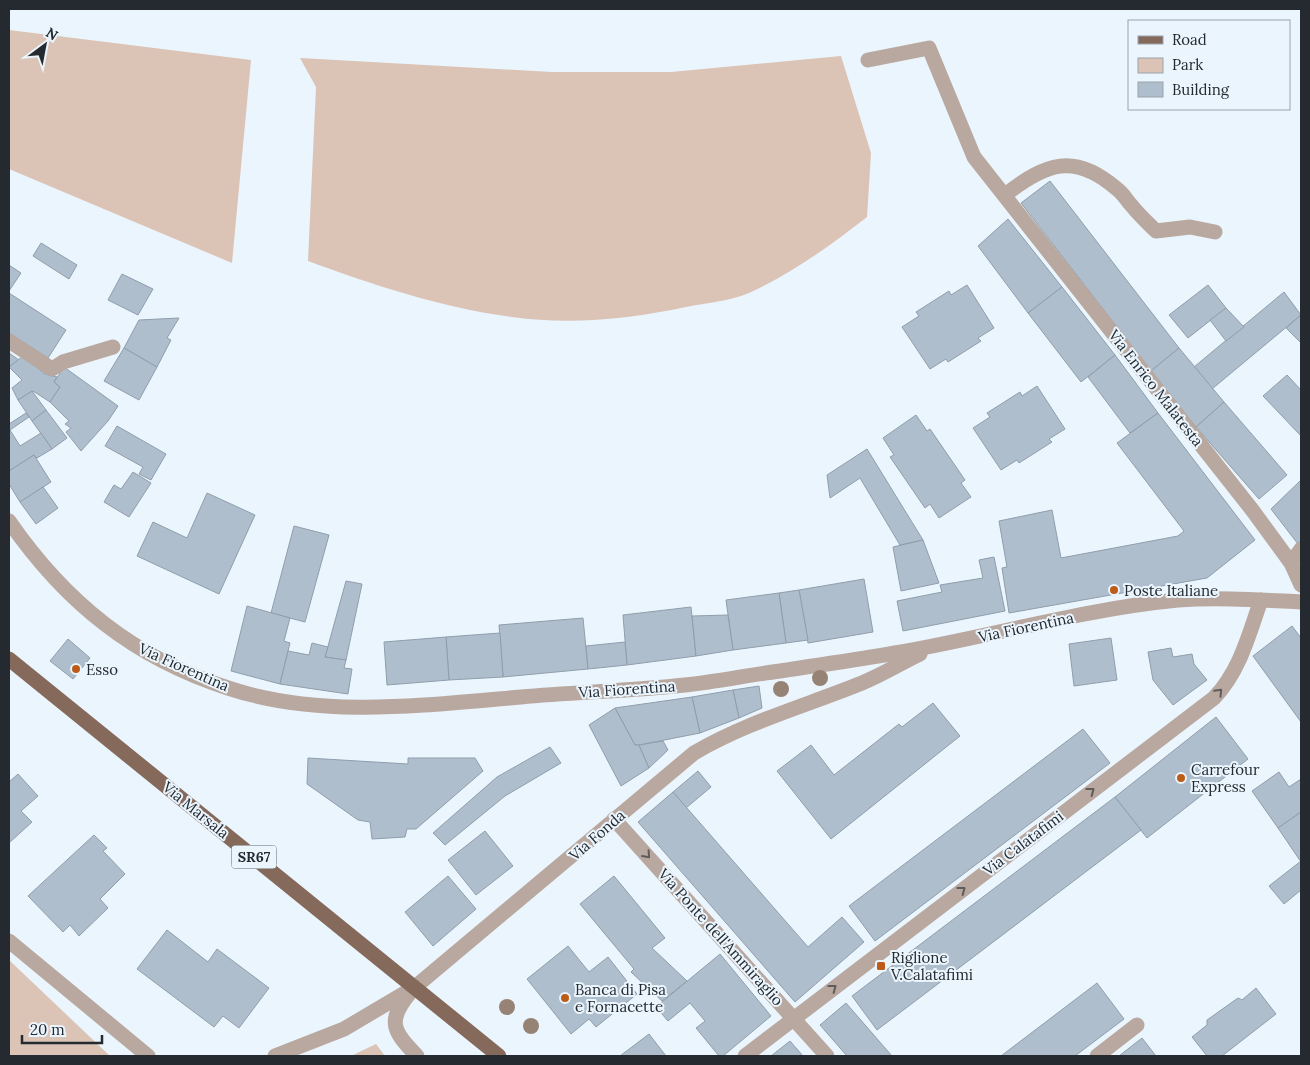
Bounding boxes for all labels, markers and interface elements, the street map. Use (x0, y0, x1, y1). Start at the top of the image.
north arrow (20, 20, 70, 70)
legend (1128, 20, 1290, 110)
text: N (43, 23, 61, 45)
text: Road (1172, 30, 1207, 49)
text: Park (1172, 55, 1203, 74)
text: Building (1172, 80, 1230, 99)
street label: Via Enrico Malatesta (1104, 325, 1208, 450)
place label: Poste Italiane (1124, 581, 1218, 600)
marker: Poste Italiane (1108, 584, 1120, 596)
street label: Via Fiorentina (976, 608, 1076, 647)
street label: Via Fiorentina (135, 638, 232, 696)
place label: Esso (86, 660, 118, 679)
marker: Esso (70, 663, 82, 675)
street label: Via Fiorentina (577, 676, 676, 702)
one-way arrow (1213, 689, 1222, 698)
place label: Carrefour Express (1191, 760, 1260, 796)
marker: Carrefour Express (1175, 772, 1187, 784)
street label: Via Marsala (158, 777, 233, 843)
one-way arrow (1085, 789, 1094, 797)
street label: Via Fonda (564, 805, 629, 865)
street label: Via Calatafimi (978, 807, 1067, 880)
road number: SR67 (232, 846, 276, 869)
one-way arrow (641, 849, 650, 858)
street label: Via Ponte dell'Ammiraglio (654, 864, 788, 1010)
one-way arrow (956, 887, 966, 896)
place label: Riglione V.Calatafimi (890, 948, 973, 984)
marker: Riglione V.Calatafimi (875, 960, 887, 972)
place label: Banca di Pisa e Fornacette (575, 980, 666, 1016)
one-way arrow (827, 986, 836, 994)
marker: Banca di Pisa e Fornacette (559, 992, 571, 1004)
scale bar (22, 1012, 102, 1044)
text: 20 m (30, 1020, 65, 1039)

